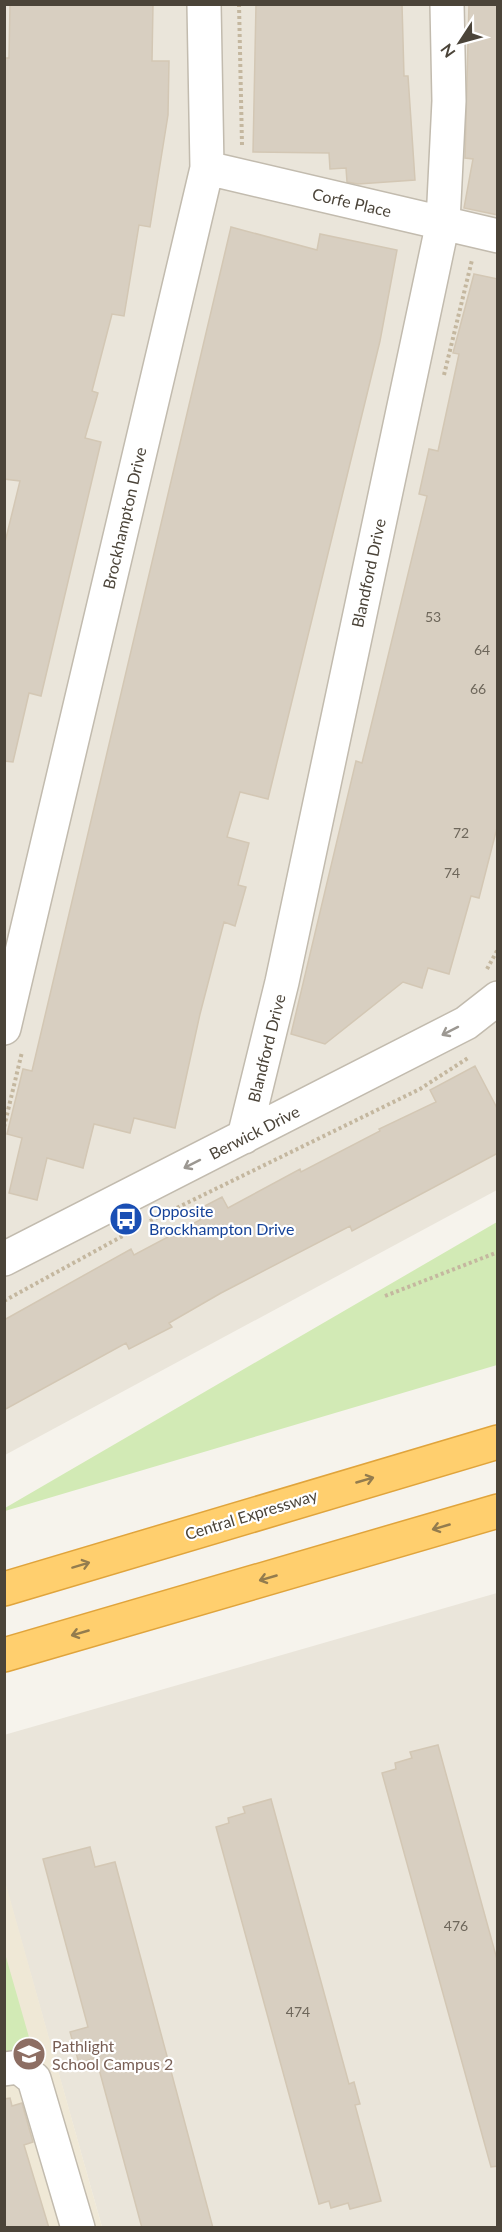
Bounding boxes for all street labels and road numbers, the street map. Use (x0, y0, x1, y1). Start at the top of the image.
street label: Corfe Place (311, 184, 393, 220)
street label: Brockhampton Drive (98, 445, 150, 591)
street label: Blandford Drive (347, 517, 389, 629)
street label: Blandford Drive (243, 992, 289, 1104)
street label: Berwick Drive (206, 1101, 302, 1163)
street label: Central Expressway (182, 1485, 320, 1543)

